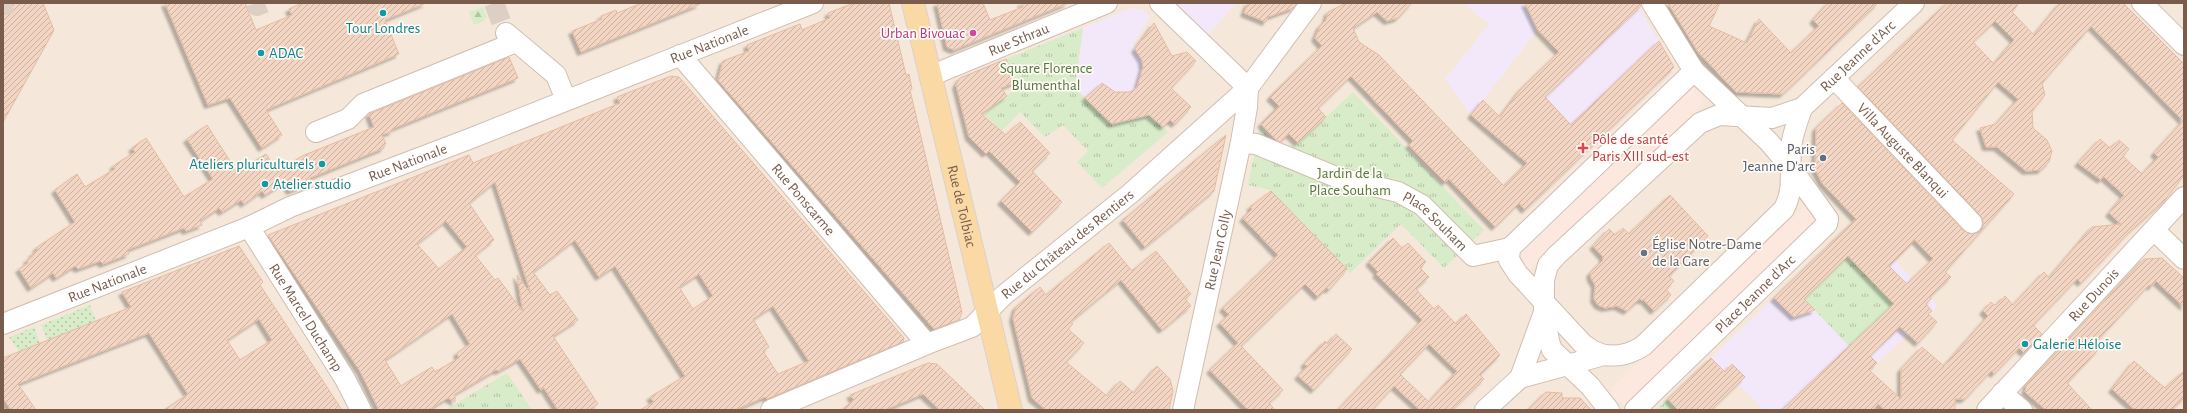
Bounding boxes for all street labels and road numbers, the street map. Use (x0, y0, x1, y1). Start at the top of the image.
street label: Rue Jeanne d'Arc (1818, 18, 1898, 95)
street label: Rue Sthrau (987, 21, 1052, 59)
street label: Rue Nationale (668, 22, 751, 67)
street label: Villa Auguste Blanqui (1854, 100, 1951, 201)
street label: Rue Nationale (366, 141, 449, 184)
street label: Rue Ponscarme (768, 161, 838, 239)
street label: Rue de Tolbiac (944, 164, 979, 249)
street label: Rue du Château des Rentiers (999, 187, 1137, 302)
street label: Place Souham (1400, 189, 1470, 254)
street label: Rue Jean Colly (1202, 208, 1234, 292)
street label: Place Jeanne d'Arc (1712, 252, 1798, 336)
street label: Rue Nationale (66, 261, 149, 306)
street label: Rue Marcel Duchamp (266, 261, 345, 374)
street label: Rue Dunois (2066, 266, 2122, 325)

